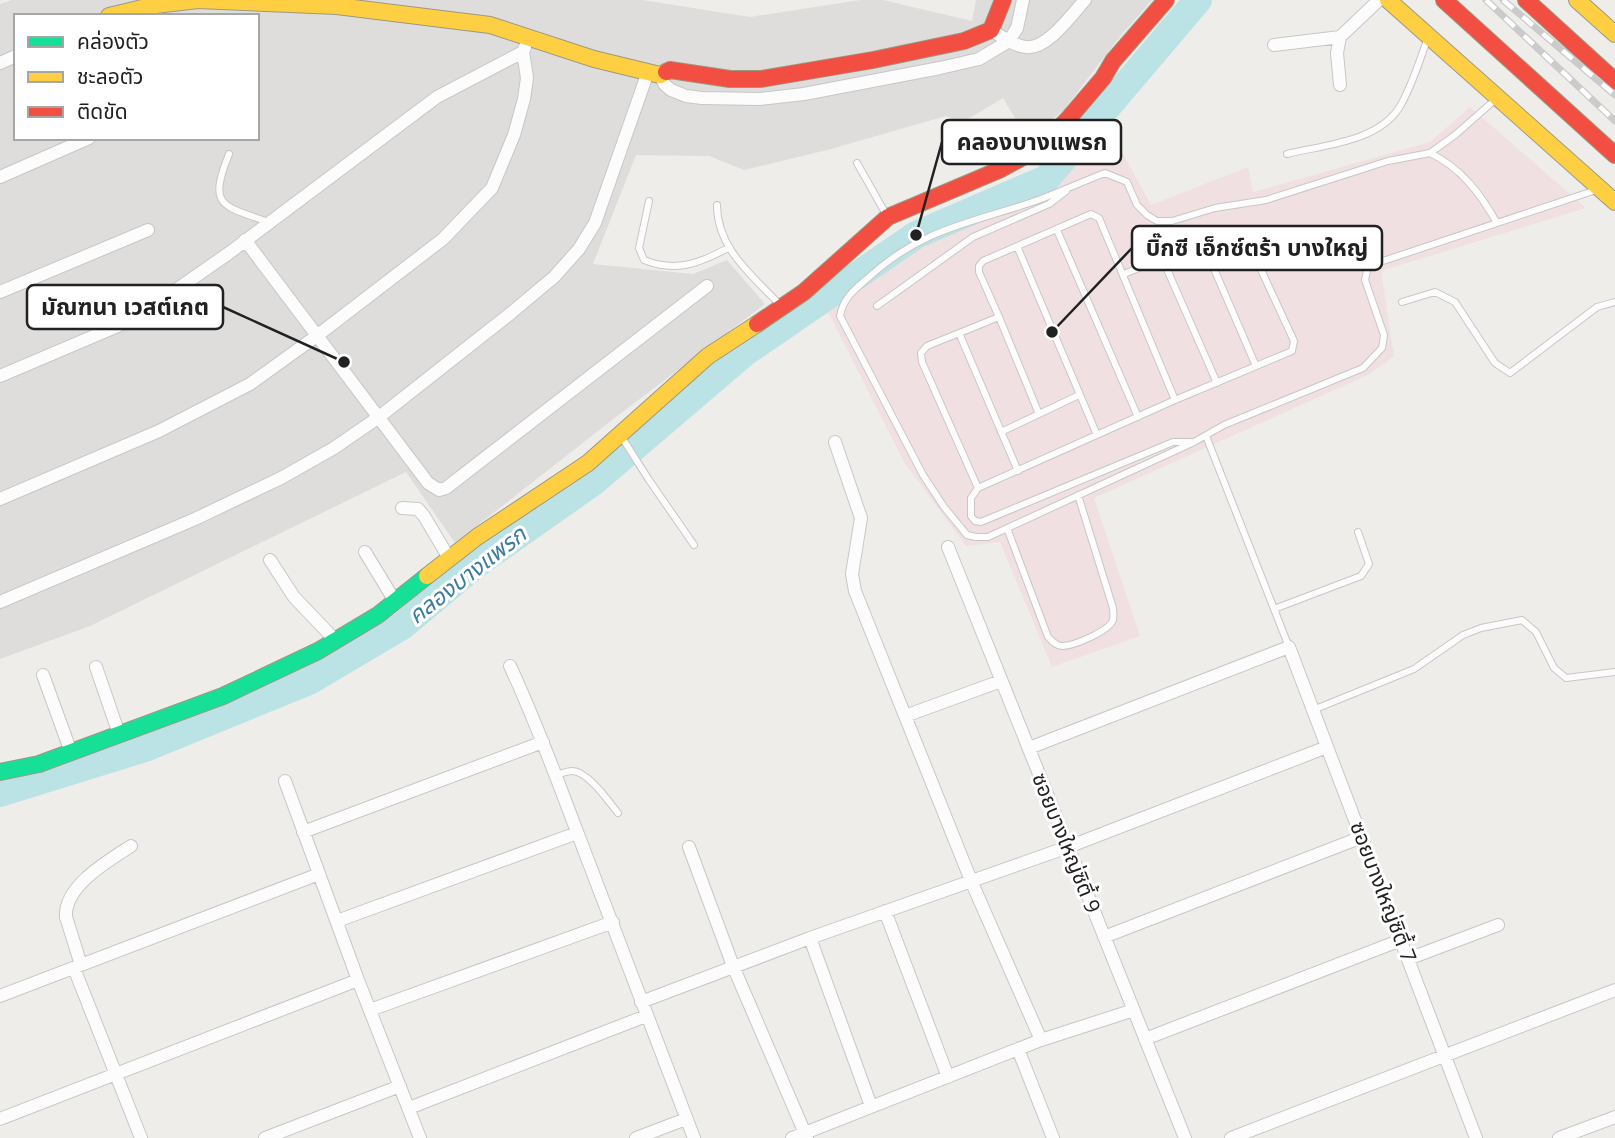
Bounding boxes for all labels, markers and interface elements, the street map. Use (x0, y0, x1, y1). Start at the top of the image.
legend (14, 14, 259, 140)
text: คล่องตัว (77, 27, 149, 55)
text: ชะลอตัว (77, 62, 143, 90)
text: ติดขัด (77, 97, 128, 125)
callout: คลองบางแพรก (942, 120, 1121, 164)
text: คลองบางแพรก (957, 125, 1107, 157)
callout: บิ๊กซี เอ็กซ์ตร้า บางใหญ่ (1132, 226, 1382, 270)
text: บิ๊กซี เอ็กซ์ตร้า บางใหญ่ (1146, 231, 1368, 263)
callout: มัณฑนา เวสต์เกต (27, 285, 223, 329)
text: มัณฑนา เวสต์เกต (41, 290, 209, 322)
water label: คลองบางแพรก (401, 517, 533, 631)
street label: ซอยบางใหญ่ซิตี้ 9 (1026, 768, 1108, 917)
street label: ซอยบางใหญ่ซิตี้ 7 (1344, 817, 1424, 966)

